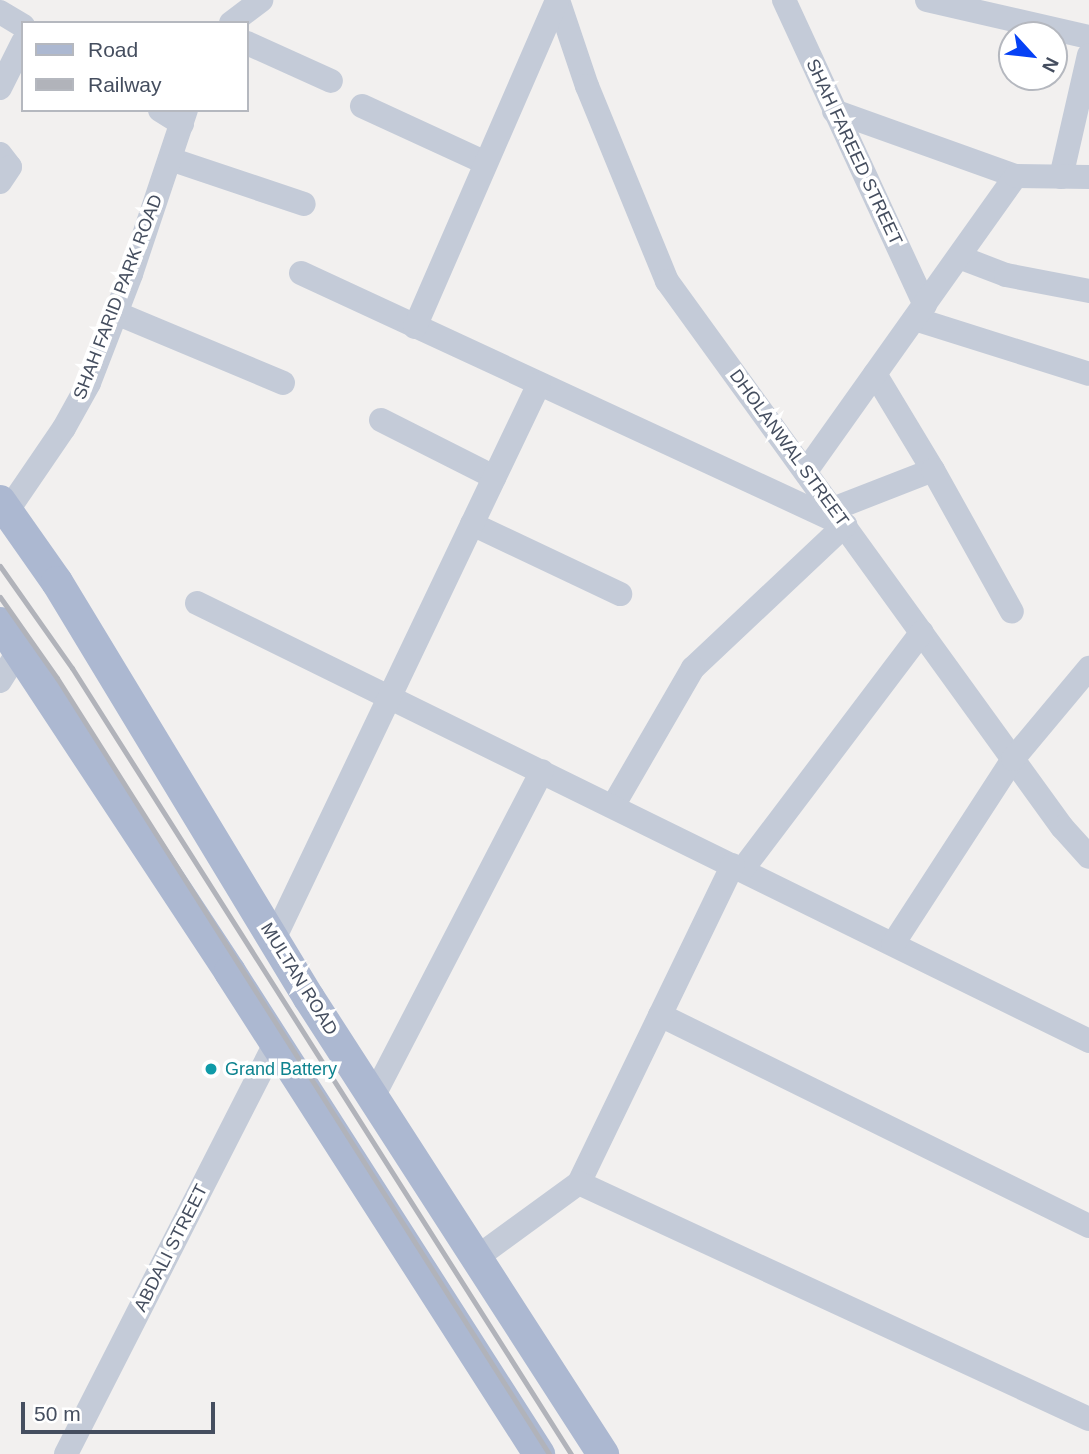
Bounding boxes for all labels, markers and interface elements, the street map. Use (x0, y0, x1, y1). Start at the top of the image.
legend (21, 21, 248, 112)
north arrow (998, 21, 1068, 91)
text: Road (88, 38, 138, 61)
text: N (1038, 54, 1063, 76)
street label: SHAH FAREED STREET (801, 55, 907, 249)
text: Railway (88, 73, 162, 96)
street label: SHAH FARID PARK ROAD (69, 192, 167, 402)
street label: DHOLANWAL STREET (725, 365, 853, 531)
street label: MULTAN ROAD (256, 919, 342, 1039)
place label: Grand Battery (225, 1058, 337, 1080)
marker: Grand Battery (203, 1061, 219, 1077)
street label: ABDALI STREET (130, 1181, 212, 1315)
scale bar (24, 1388, 219, 1432)
text: 50 m (34, 1402, 81, 1425)

